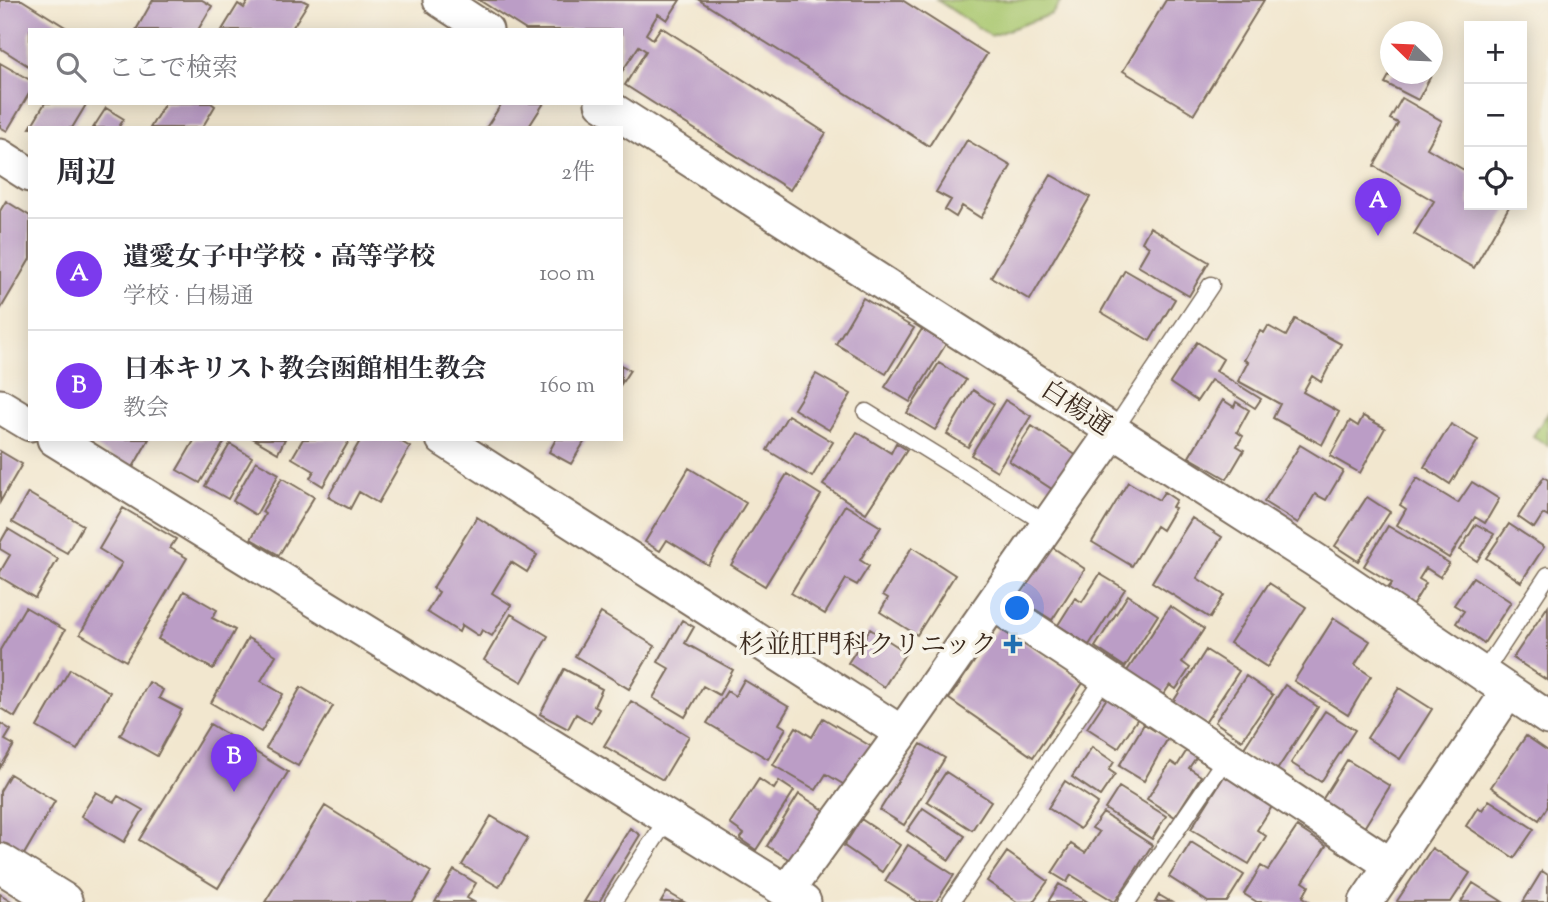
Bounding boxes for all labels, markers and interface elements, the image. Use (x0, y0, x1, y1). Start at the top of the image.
north arrow (1380, 21, 1443, 84)
map controls (1464, 21, 1527, 210)
button: + (1464, 21, 1527, 84)
search box (28, 28, 623, 105)
icon: search (52, 48, 90, 86)
text: ここで検索 (108, 51, 238, 88)
button: − (1464, 84, 1527, 147)
button: locate (1464, 147, 1527, 210)
text: 周辺 (56, 153, 116, 196)
text: 2件 (561, 157, 595, 190)
pin: A (1355, 178, 1401, 236)
text: 遺愛女子中学校・高等学校 (123, 240, 435, 277)
text: A (70, 258, 88, 291)
text: 100 m (539, 258, 595, 291)
text: 学校 · 白楊通 (123, 281, 254, 314)
text: 日本キリスト教会函館相生教会 (123, 352, 486, 389)
text: B (72, 370, 86, 403)
text: 160 m (540, 370, 595, 403)
street label: 白楊通 (1033, 372, 1118, 446)
text: 教会 (123, 393, 169, 426)
your location (1000, 591, 1034, 625)
place label: 杉並肛門科クリニック (739, 628, 997, 665)
marker: 杉並肛門科クリニック (1003, 634, 1023, 654)
pin: B (211, 734, 257, 792)

